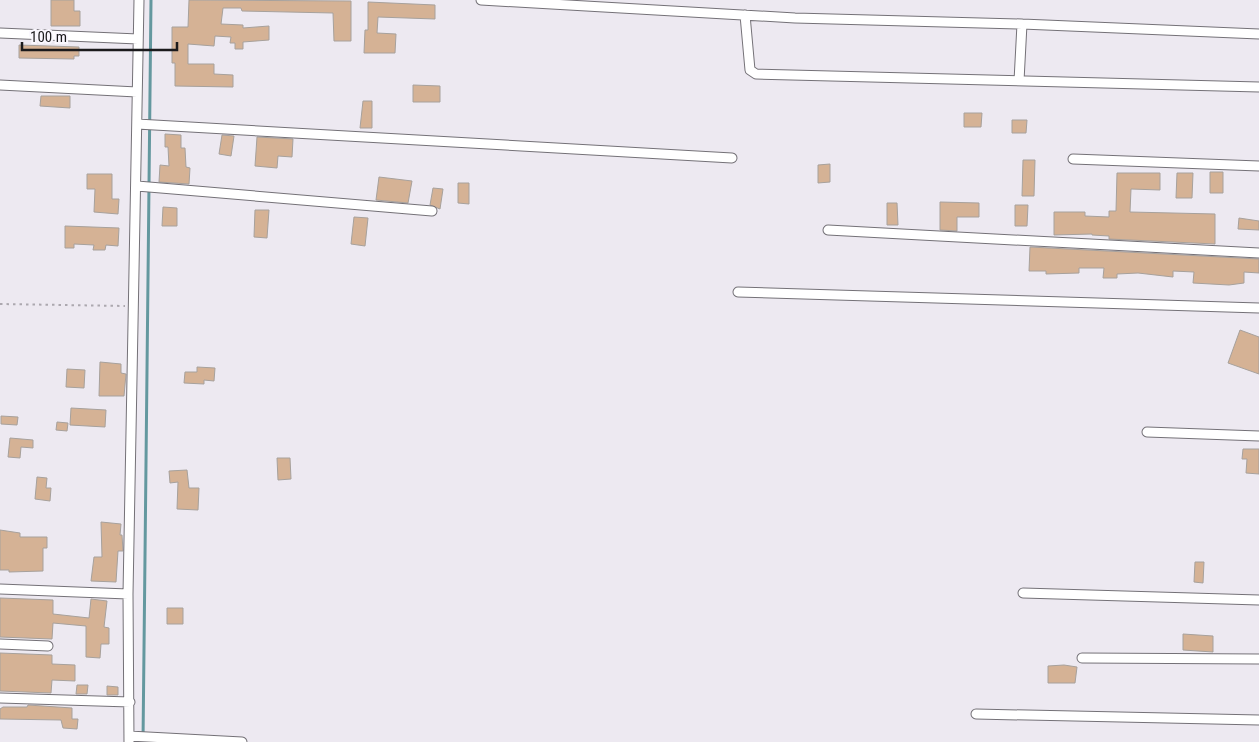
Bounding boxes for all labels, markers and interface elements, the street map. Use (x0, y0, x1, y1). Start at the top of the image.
scale bar (22, 20, 178, 52)
text: 100 m (30, 28, 67, 46)

